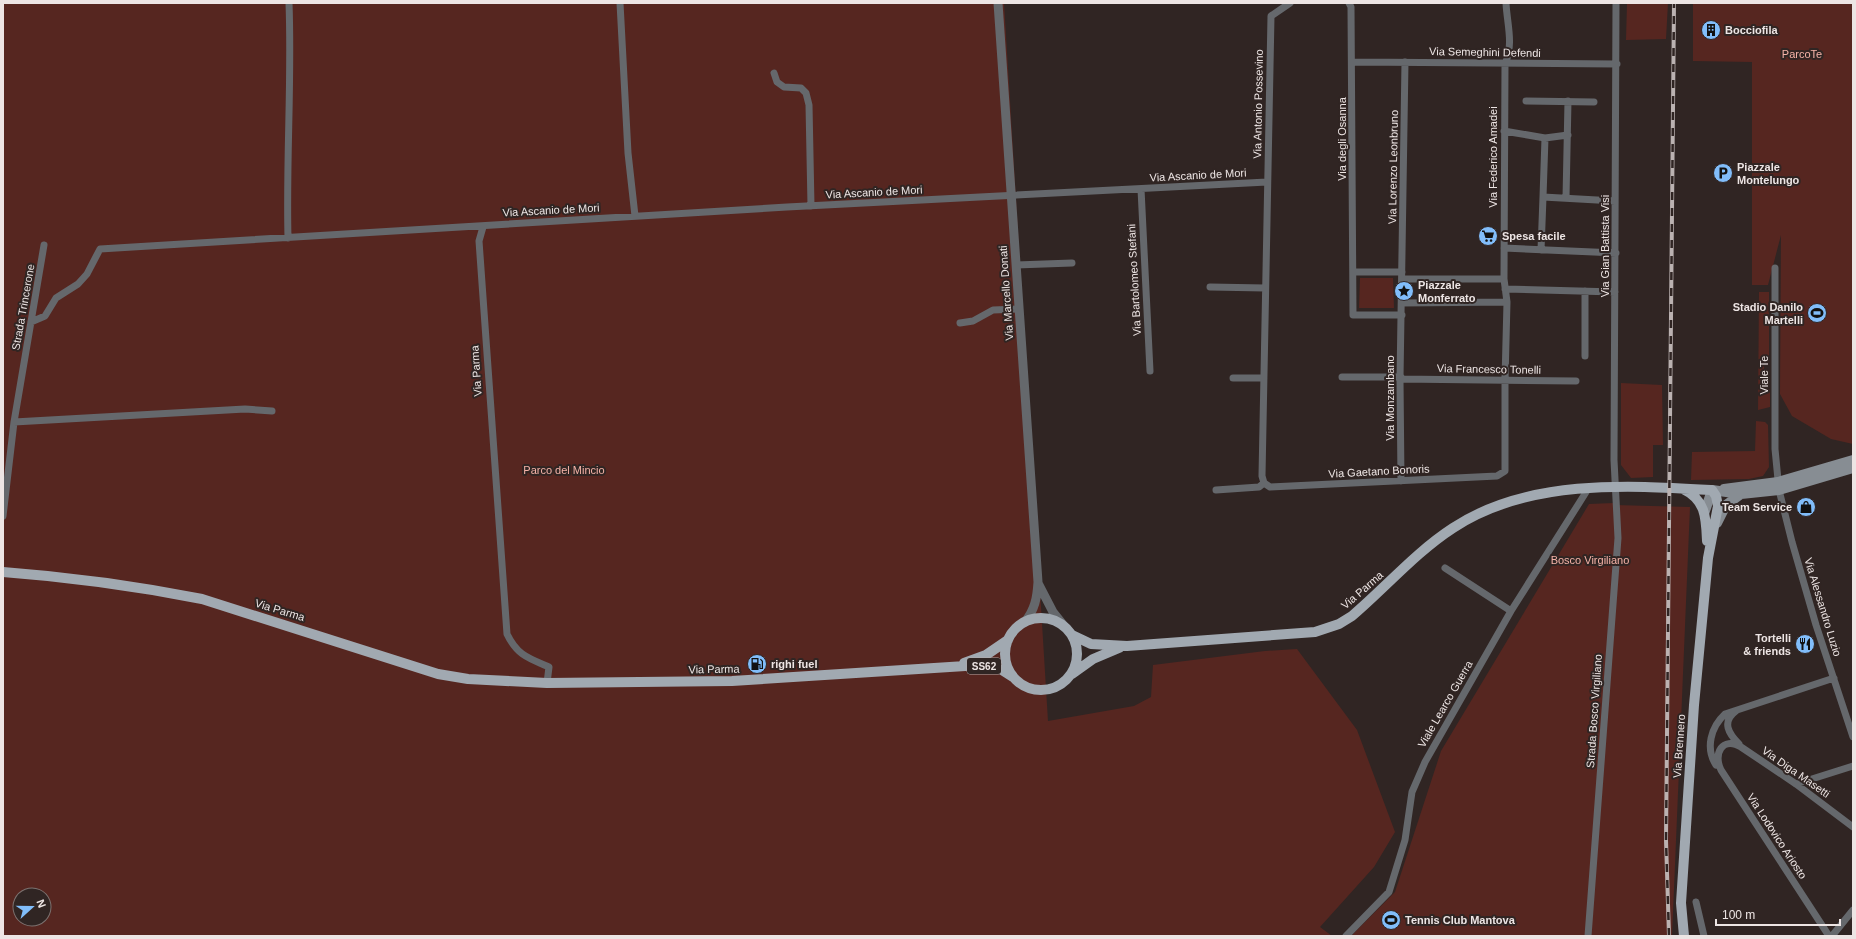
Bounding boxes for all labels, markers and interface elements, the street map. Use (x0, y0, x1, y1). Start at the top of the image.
building icon: Bocciofila (1700, 19, 1722, 41)
place label: Bocciofila (1725, 24, 1778, 36)
street label: Via Semeghini Defendi (1429, 45, 1541, 59)
park label: ParcoTe (1782, 48, 1822, 60)
street label: Via Antonio Possevino (1251, 49, 1265, 159)
street label: Via degli Osanna (1336, 96, 1348, 181)
street label: Via Federico Amadei (1487, 106, 1499, 208)
street label: Via Lorenzo Leonbruno (1386, 110, 1400, 224)
place label: Piazzale Montelungo (1737, 161, 1800, 186)
parking icon: Piazzale Montelungo (1712, 162, 1734, 184)
street label: Via Ascanio de Mori (1149, 166, 1247, 184)
street label: Via Ascanio de Mori (825, 183, 923, 201)
street label: Via Gian Battista Visi (1599, 195, 1611, 297)
street label: Via Ascanio de Mori (502, 201, 600, 219)
street label: Via Bartolomeo Stefani (1125, 224, 1143, 336)
supermarket icon: Spesa facile (1477, 225, 1499, 247)
place label: Spesa facile (1502, 230, 1566, 242)
street label: Via Marcello Donati (997, 245, 1015, 341)
street label: Strada Trincerone (9, 263, 37, 351)
place label: Piazzale Monferrato (1418, 279, 1476, 304)
place icon: Piazzale Monferrato (1393, 280, 1415, 302)
place label: Stadio Danilo Martelli (1733, 301, 1803, 326)
sports icon: Stadio Danilo Martelli (1806, 302, 1828, 324)
street label: Via Parma (468, 344, 484, 397)
street label: Via Monzambano (1384, 355, 1396, 441)
street label: Viale Te (1758, 356, 1770, 394)
street label: Via Francesco Tonelli (1437, 362, 1541, 376)
street label: Via Gaetano Bonoris (1328, 462, 1430, 480)
park label: Parco del Mincio (523, 464, 605, 476)
shop icon: Team Service (1795, 496, 1817, 518)
place label: Team Service (1722, 501, 1792, 513)
park label: Bosco Virgiliano (1551, 554, 1629, 566)
street label: Via Alessandro Luzio (1802, 556, 1844, 658)
street label: Via Parma (1339, 568, 1386, 611)
street label: Via Parma (254, 597, 307, 623)
place label: Tortelli & friends (1743, 632, 1791, 657)
restaurant icon: Tortelli & friends (1794, 633, 1816, 655)
fuel station icon: righi fuel (746, 653, 768, 675)
street label: Strada Bosco Virgiliano (1584, 654, 1604, 768)
place label: righi fuel (771, 658, 817, 670)
road number: SS62 (967, 658, 1001, 674)
street label: Viale Learco Guerra (1415, 658, 1475, 750)
street label: Via Parma (688, 663, 741, 675)
street label: Via Brennero (1671, 714, 1687, 778)
street label: Via Diga Masetti (1760, 744, 1832, 800)
street label: Via Lodovico Ariosto (1745, 791, 1809, 881)
north arrow (12, 887, 52, 927)
text: N (34, 898, 48, 909)
scale bar (1716, 901, 1840, 927)
text: 100 m (1722, 908, 1755, 922)
sports icon: Tennis Club Mantova (1380, 909, 1402, 931)
place label: Tennis Club Mantova (1405, 914, 1516, 926)

